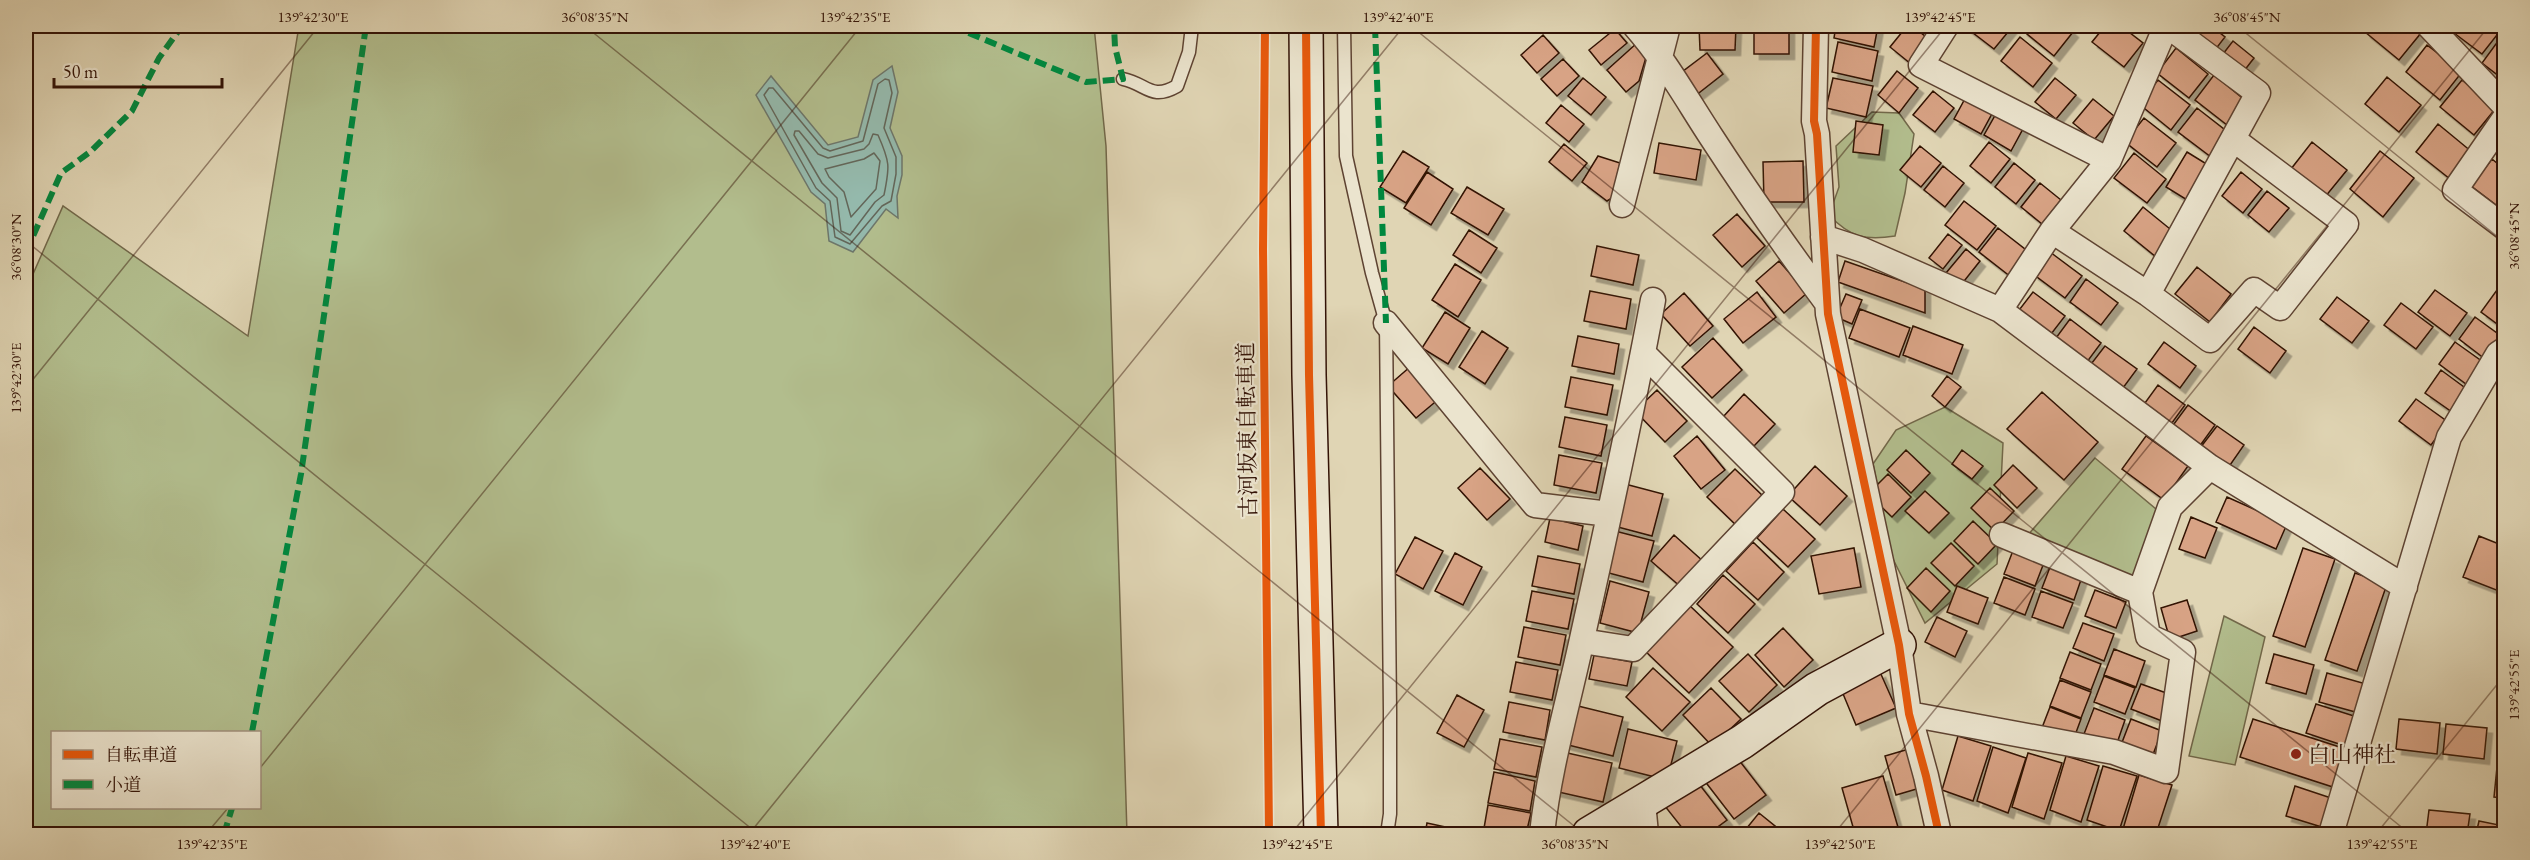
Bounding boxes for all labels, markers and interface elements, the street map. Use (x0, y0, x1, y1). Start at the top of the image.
text: 139°42'30"E (277, 7, 349, 26)
text: 36°08'35"N (561, 7, 629, 26)
text: 139°42'35"E (819, 7, 891, 26)
text: 139°42'40"E (1362, 7, 1434, 26)
text: 139°42'45"E (1904, 7, 1976, 26)
text: 36°08'45"N (2213, 7, 2281, 26)
scale bar (54, 51, 222, 89)
text: 50 m (63, 60, 98, 83)
text: 36°08'45"N (2504, 202, 2523, 270)
text: 36°08'30"N (6, 213, 25, 281)
text: 139°42'30"E (6, 342, 25, 414)
street label: 古河坂東自転車道 (1231, 342, 1263, 518)
text: 139°42'55"E (2504, 649, 2523, 721)
legend (51, 731, 261, 809)
place label: 白山神社 (2308, 740, 2396, 769)
text: 自転車道 (105, 743, 177, 766)
marker: 白山神社 (2289, 747, 2303, 761)
text: 小道 (105, 773, 141, 796)
text: 139°42'35"E (176, 834, 248, 853)
text: 139°42'40"E (719, 834, 791, 853)
text: 139°42'45"E (1261, 834, 1333, 853)
text: 36°08'35"N (1541, 834, 1609, 853)
text: 139°42'50"E (1804, 834, 1876, 853)
text: 139°42'55"E (2346, 834, 2418, 853)

